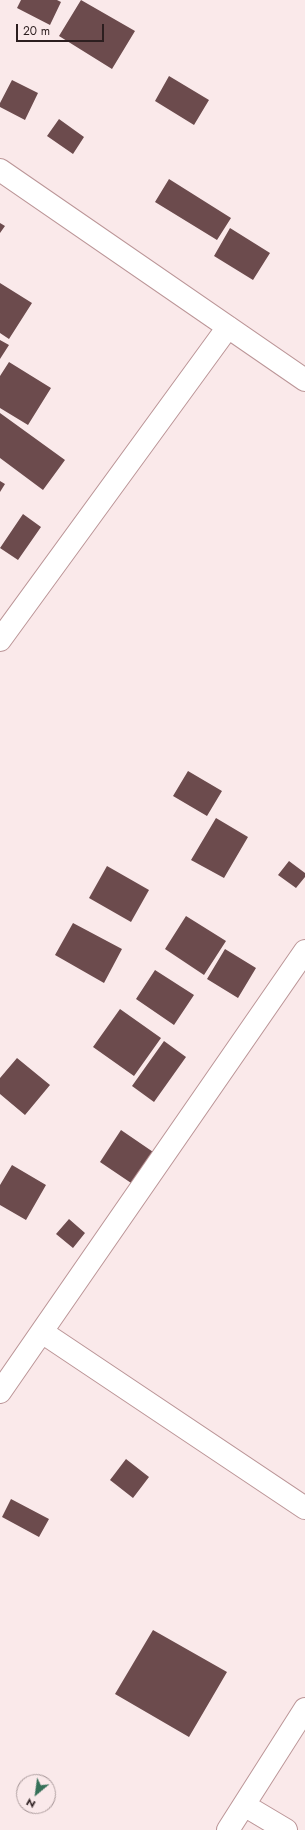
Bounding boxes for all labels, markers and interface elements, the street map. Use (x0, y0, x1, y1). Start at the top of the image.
scale bar (18, 16, 106, 42)
text: 20 m (23, 22, 50, 40)
north arrow (16, 1774, 56, 1814)
text: N (23, 1795, 38, 1813)

